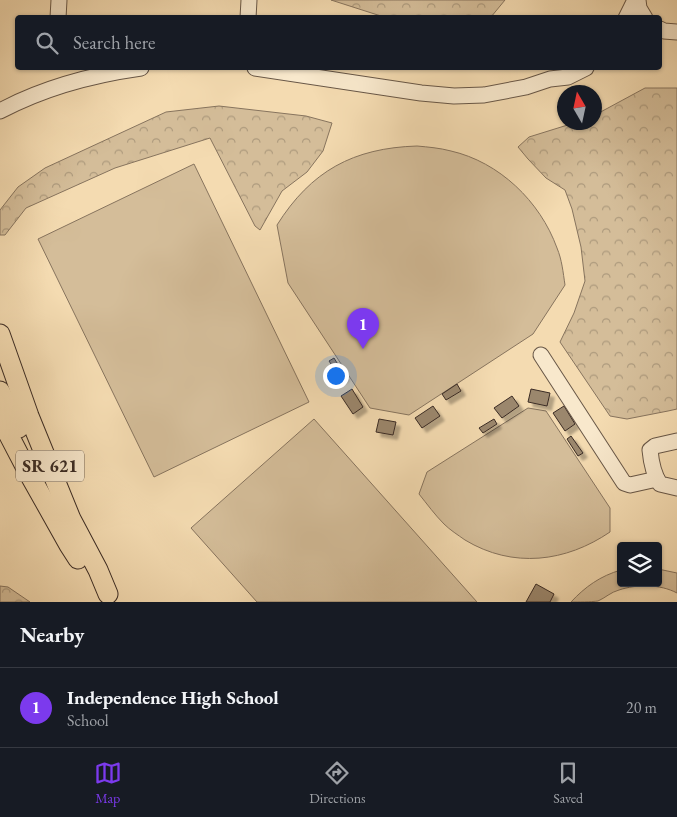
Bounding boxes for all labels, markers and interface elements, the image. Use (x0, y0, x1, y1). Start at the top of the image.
search box (15, 15, 662, 70)
icon: search (33, 29, 61, 57)
text: Search here (73, 30, 155, 55)
north arrow (557, 85, 602, 130)
pin: 1 (347, 308, 379, 349)
your location (323, 363, 349, 389)
road number: SR 621 (16, 451, 84, 482)
map controls (617, 542, 662, 587)
button: layers (617, 542, 662, 587)
text: Nearby (20, 621, 84, 648)
text: Independence High School (67, 685, 279, 710)
text: 1 (32, 697, 40, 718)
text: 20 m (626, 697, 657, 718)
text: School (67, 710, 109, 731)
tab: Map (94, 759, 122, 807)
tab: Directions (309, 759, 366, 807)
tab: Saved (553, 759, 583, 807)

